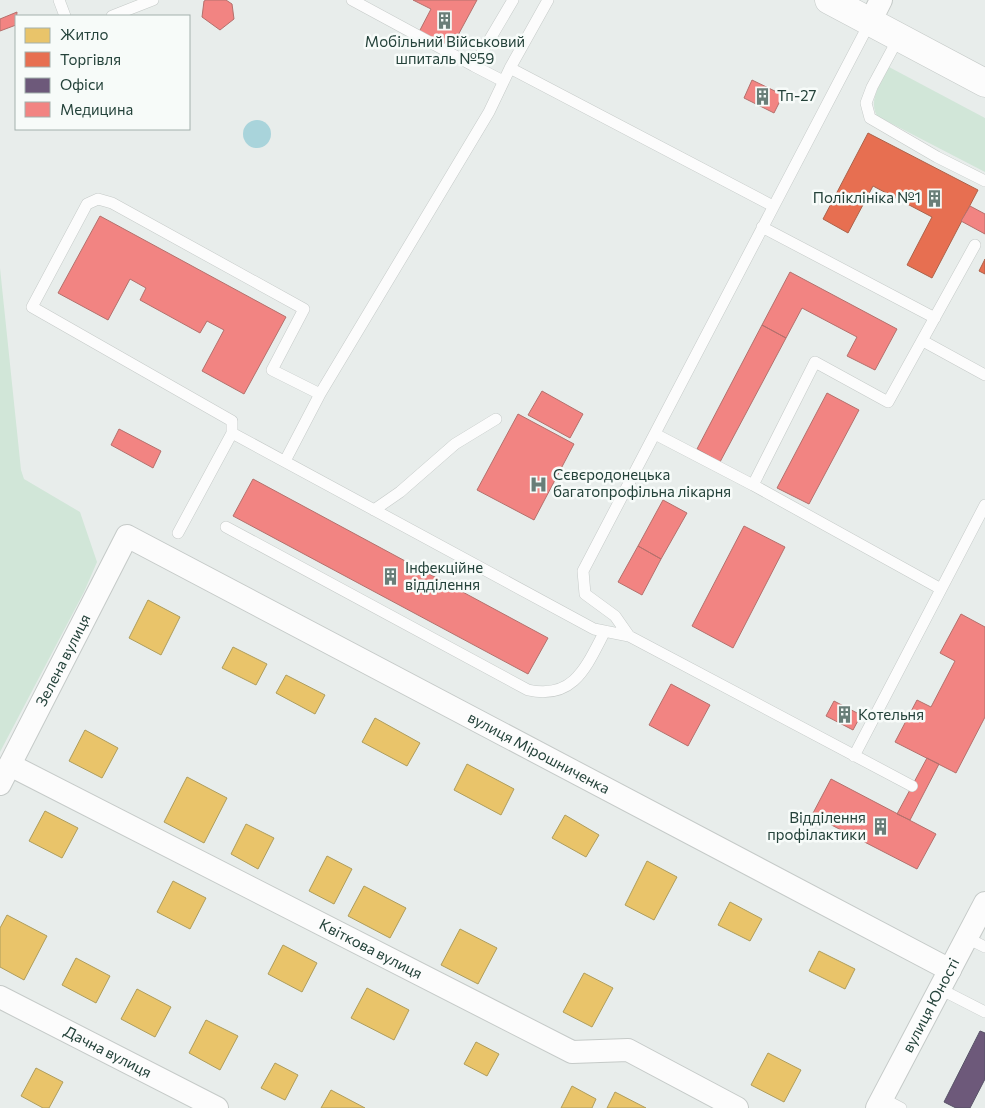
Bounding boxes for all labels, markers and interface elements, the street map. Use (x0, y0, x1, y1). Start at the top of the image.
building icon: Мобільний Військовий шпиталь №59 (435, 11, 455, 31)
legend (15, 15, 190, 130)
text: Житло (60, 25, 108, 43)
place label: Мобільний Військовий шпиталь №59 (365, 32, 525, 67)
text: Торгівля (60, 50, 121, 68)
text: Офіси (60, 75, 104, 93)
building icon: Тп-27 (753, 86, 773, 106)
place label: Тп-27 (777, 86, 817, 104)
text: Медицина (60, 100, 133, 118)
place label: Поліклініка №1 (813, 188, 921, 206)
building icon: Поліклініка №1 (925, 188, 945, 208)
place label: Сєвєродонецька багатопрофільна лікарня (553, 465, 731, 500)
hospital icon: Сєвєродонецька багатопрофільна лікарня (529, 474, 549, 494)
place label: Інфекційне відділення (405, 558, 483, 593)
building icon: Інфекційне відділення (381, 567, 401, 587)
street label: Зелена вулиця (31, 611, 94, 709)
building icon: Котельня (834, 705, 854, 725)
place label: Котельня (858, 705, 924, 723)
street label: вулиця Мірошниченка (465, 707, 613, 797)
place label: Відділення профілактики (767, 808, 866, 843)
building icon: Відділення профілактики (870, 817, 890, 837)
street label: Квіткова вулиця (317, 915, 426, 982)
street label: вулиця Юності (898, 955, 962, 1055)
street label: Дачна вулиця (61, 1021, 155, 1081)

